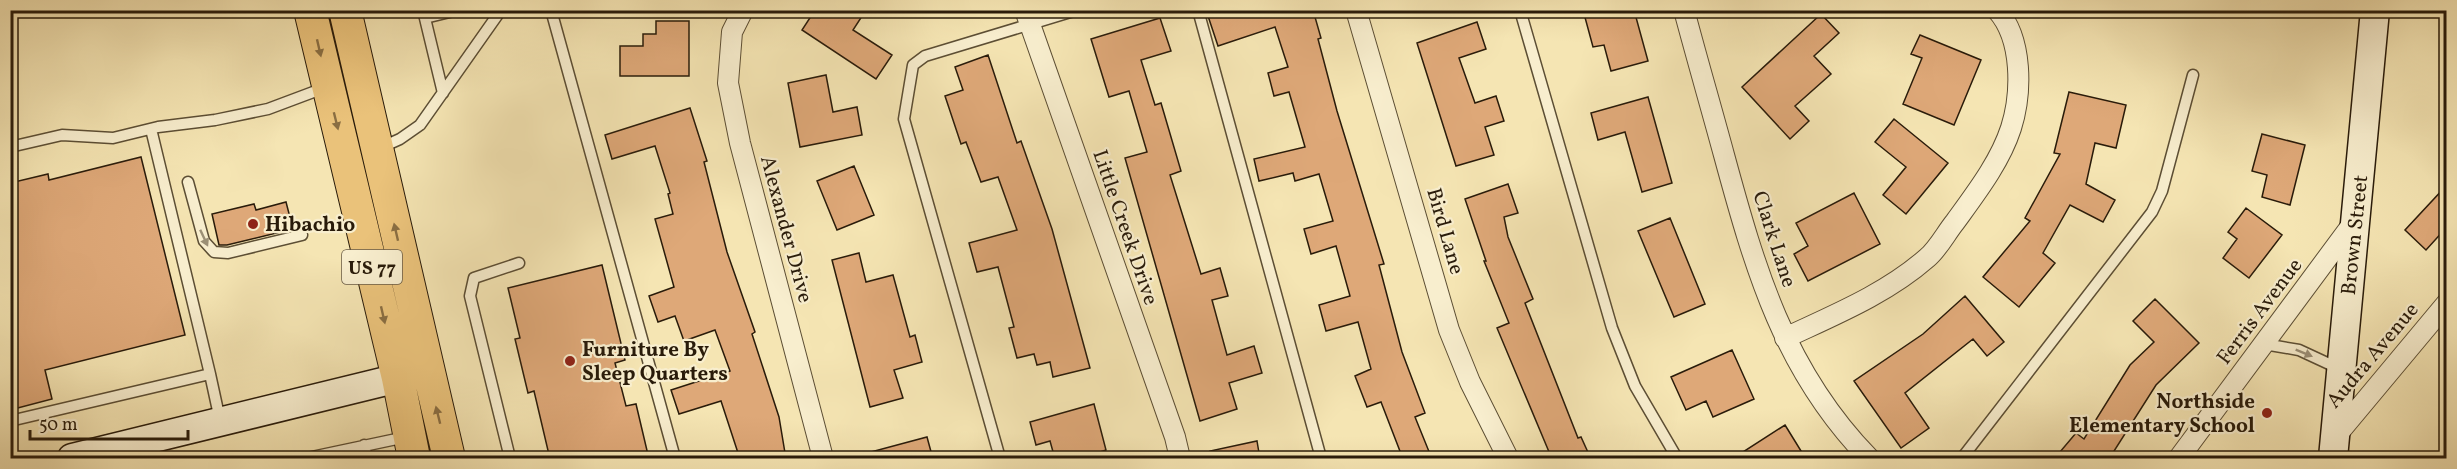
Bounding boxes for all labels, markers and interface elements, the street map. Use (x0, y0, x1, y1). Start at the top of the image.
one-way arrow (314, 39, 324, 58)
one-way arrow (332, 112, 342, 130)
street label: Little Creek Drive (1084, 146, 1165, 309)
street label: Alexander Drive (752, 153, 819, 306)
street label: Brown Street (2335, 174, 2376, 297)
street label: Bird Lane (1418, 185, 1471, 278)
street label: Clark Lane (1744, 188, 1803, 291)
place label: Hibachio (265, 211, 355, 240)
marker: Hibachio (246, 217, 260, 231)
one-way arrow (390, 223, 400, 241)
one-way arrow (200, 230, 209, 247)
road number: US 77 (342, 250, 402, 284)
street label: Ferris Avenue (2211, 253, 2310, 371)
street label: Audra Avenue (2320, 297, 2426, 415)
one-way arrow (379, 306, 389, 324)
place label: Furniture By Sleep Quarters (582, 336, 728, 389)
one-way arrow (2295, 349, 2313, 358)
marker: Furniture By Sleep Quarters (563, 354, 577, 368)
place label: Northside Elementary School (2069, 388, 2255, 441)
scale bar (30, 403, 188, 441)
one-way arrow (433, 405, 443, 424)
marker: Northside Elementary School (2260, 406, 2274, 420)
text: 50 m (39, 413, 78, 438)

